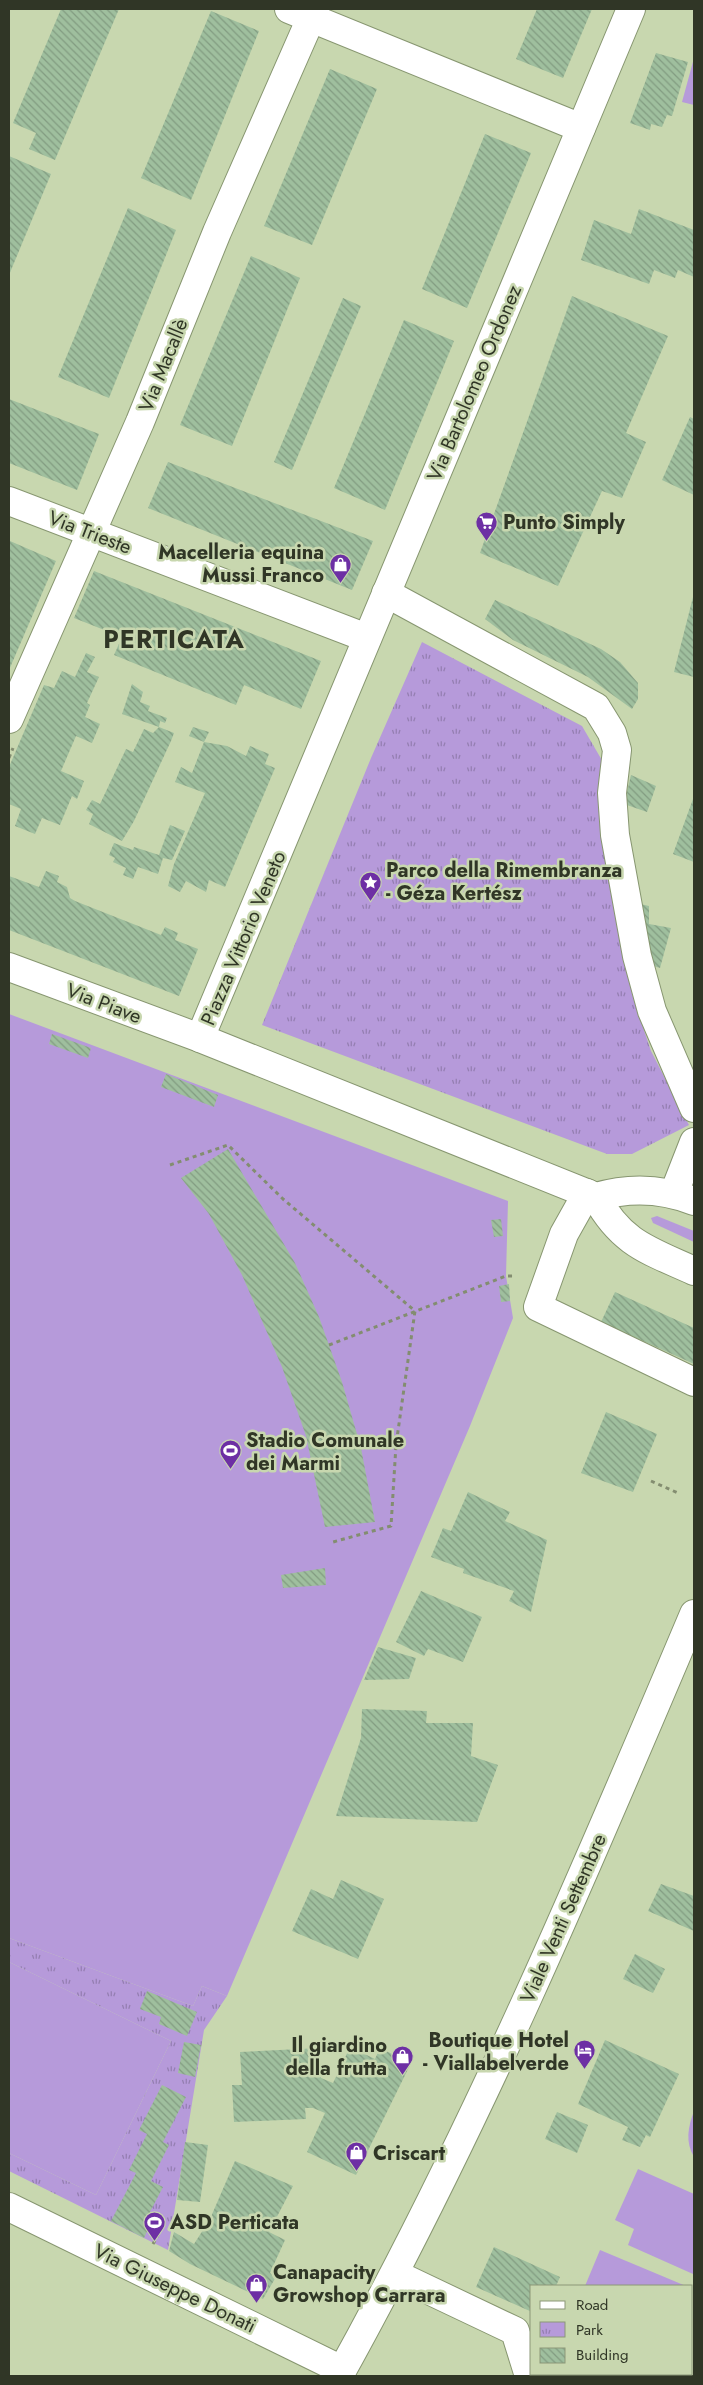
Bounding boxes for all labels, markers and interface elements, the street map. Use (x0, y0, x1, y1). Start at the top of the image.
street label: Via Bartolomeo Ordonez (420, 281, 529, 486)
street label: Via Macallè (132, 314, 195, 416)
street label: Via Trieste (44, 503, 136, 562)
place label: Punto Simply (503, 508, 625, 537)
supermarket icon: Punto Simply (475, 510, 499, 541)
place label: Macelleria equina Mussi Franco (158, 538, 324, 590)
shop icon: Macelleria equina Mussi Franco (328, 552, 352, 583)
district label: PERTICATA (103, 621, 245, 657)
street label: Piazza Vittorio Veneto (194, 847, 293, 1030)
place label: Parco della Rimembranza - Géza Kertész (386, 856, 622, 908)
place icon: Parco della Rimembranza - Géza Kertész (358, 870, 382, 901)
street label: Via Piave (62, 976, 146, 1031)
place label: Stadio Comunale dei Marmi (246, 1426, 404, 1478)
sports icon: Stadio Comunale dei Marmi (218, 1439, 242, 1470)
street label: Viale Venti Settembre (513, 1829, 614, 2007)
place label: Boutique Hotel - Viallabelverde (423, 2026, 569, 2078)
place label: Il giardino della frutta (286, 2031, 387, 2083)
hotel icon: Boutique Hotel - Viallabelverde (573, 2039, 597, 2070)
shop icon: Il giardino della frutta (391, 2045, 415, 2076)
place label: Criscart (373, 2139, 446, 2168)
shop icon: Criscart (345, 2141, 369, 2172)
place label: ASD Perticata (169, 2208, 299, 2237)
sports icon: ASD Perticata (142, 2210, 166, 2241)
street label: Via Giuseppe Donati (89, 2237, 261, 2340)
place label: Canapacity Growshop Carrara (273, 2258, 446, 2310)
shop icon: Canapacity Growshop Carrara (245, 2272, 269, 2303)
legend (530, 2285, 693, 2375)
text: Road (576, 2294, 608, 2316)
text: Park (576, 2319, 603, 2341)
text: Building (576, 2344, 628, 2366)

